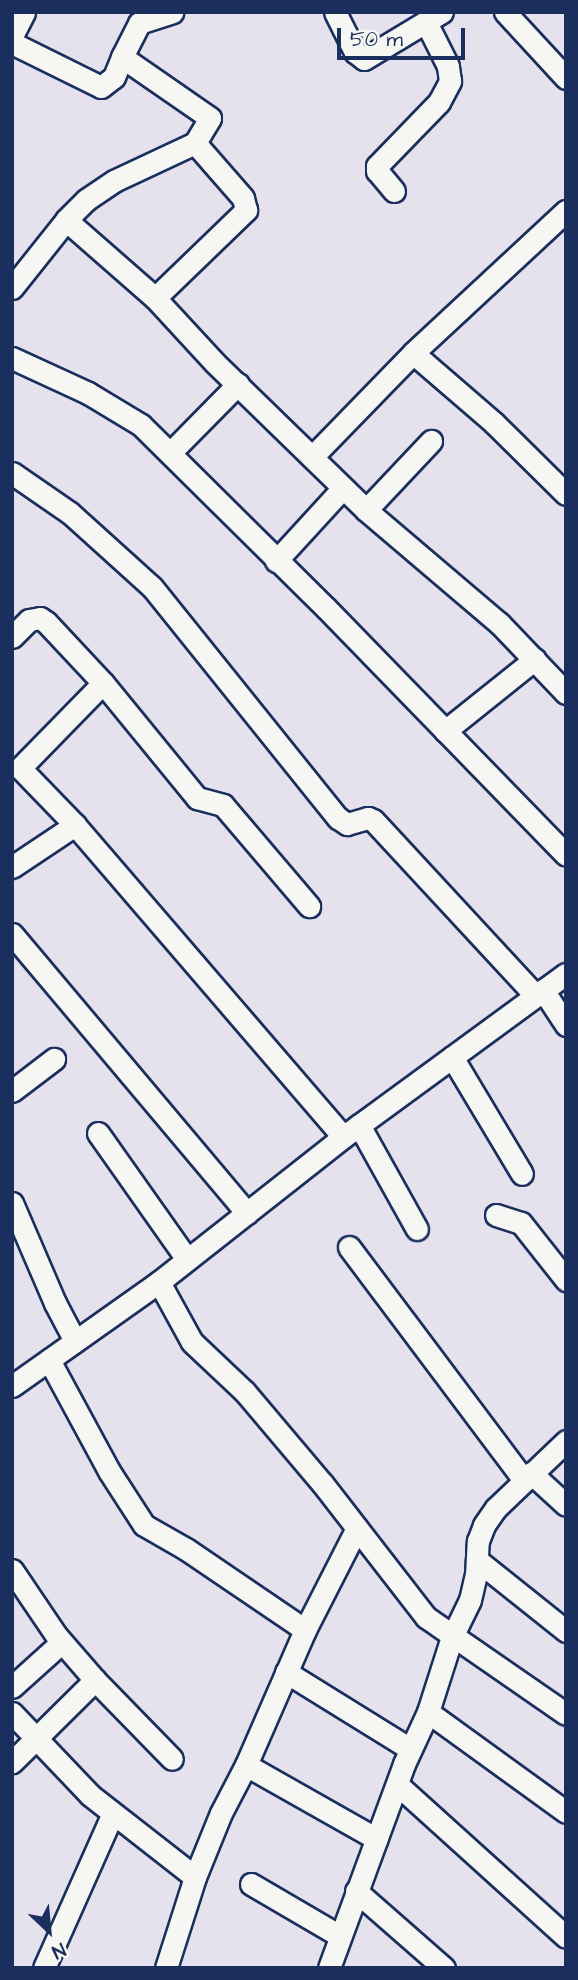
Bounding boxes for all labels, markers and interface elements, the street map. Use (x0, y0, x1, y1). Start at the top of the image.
scale bar (340, 14, 468, 58)
text: 50 m (350, 25, 403, 54)
north arrow (14, 1896, 84, 1966)
text: N (47, 1936, 70, 1965)

